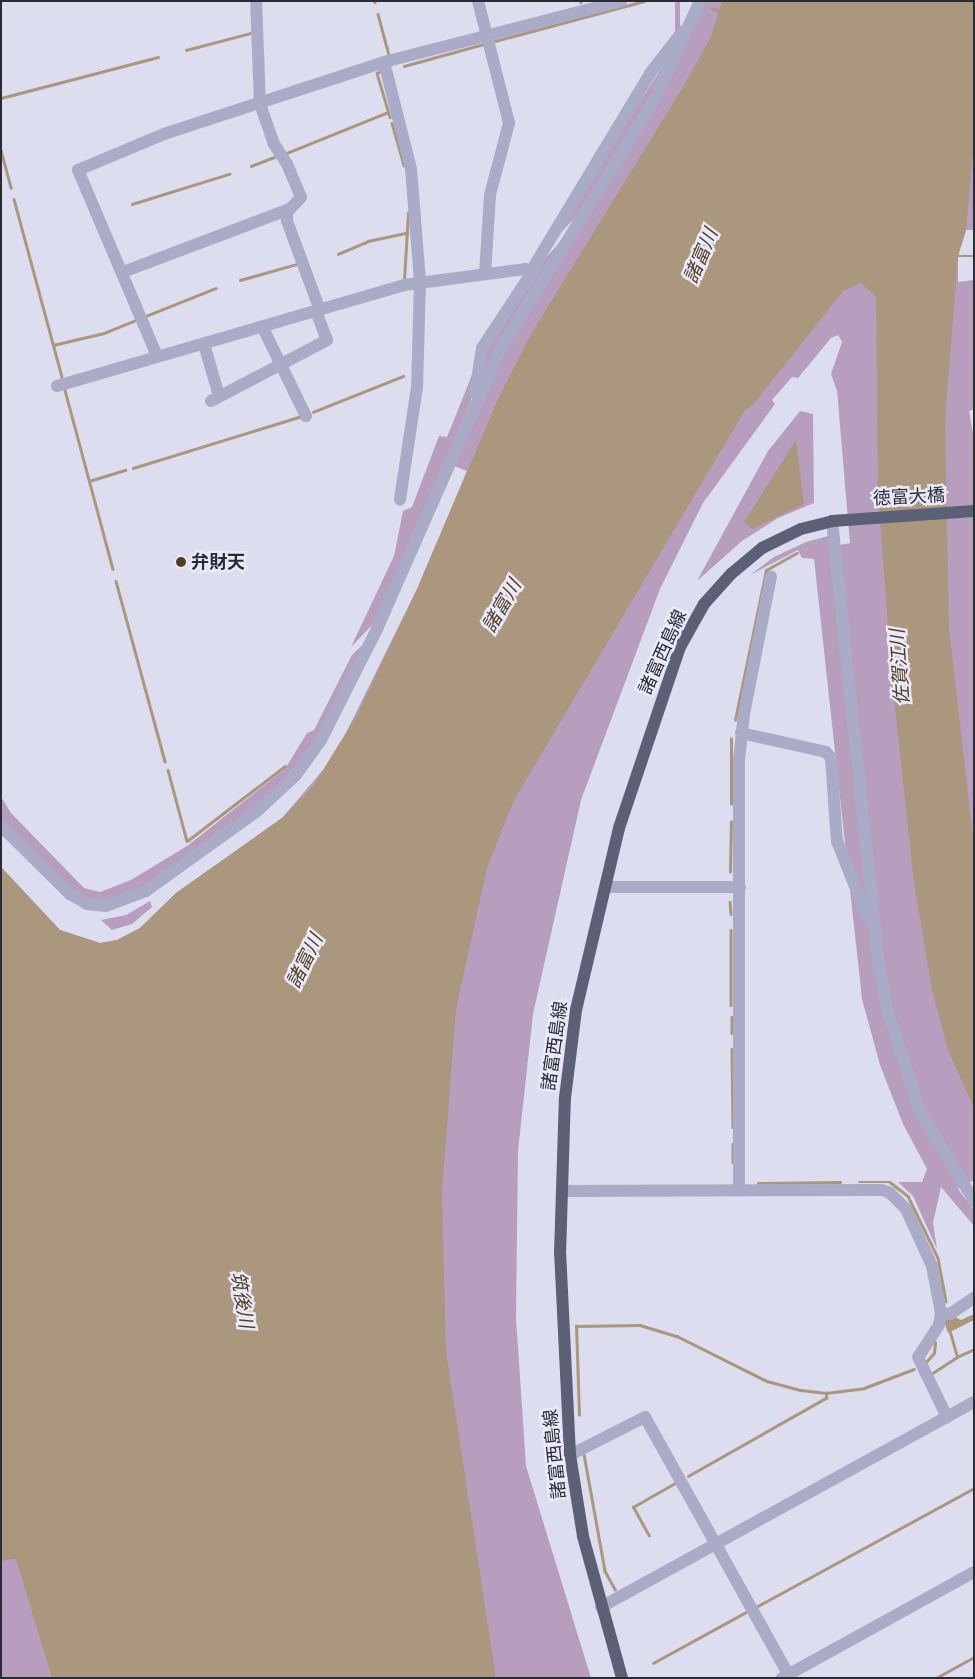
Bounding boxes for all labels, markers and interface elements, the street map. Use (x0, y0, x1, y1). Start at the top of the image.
water label: 諸富川 (679, 225, 723, 287)
street label: 徳富大橋 (872, 484, 946, 510)
place label: 弁財天 (191, 551, 245, 573)
marker: 弁財天 (175, 556, 187, 568)
water label: 諸富川 (478, 576, 526, 636)
street label: 諸富西島線 (635, 606, 691, 698)
water label: 佐賀江川 (886, 628, 914, 706)
water label: 諸富川 (282, 930, 328, 992)
street label: 諸富西島線 (538, 1000, 572, 1092)
water label: 筑後川 (226, 1270, 258, 1330)
street label: 諸富西島線 (540, 1408, 570, 1500)

